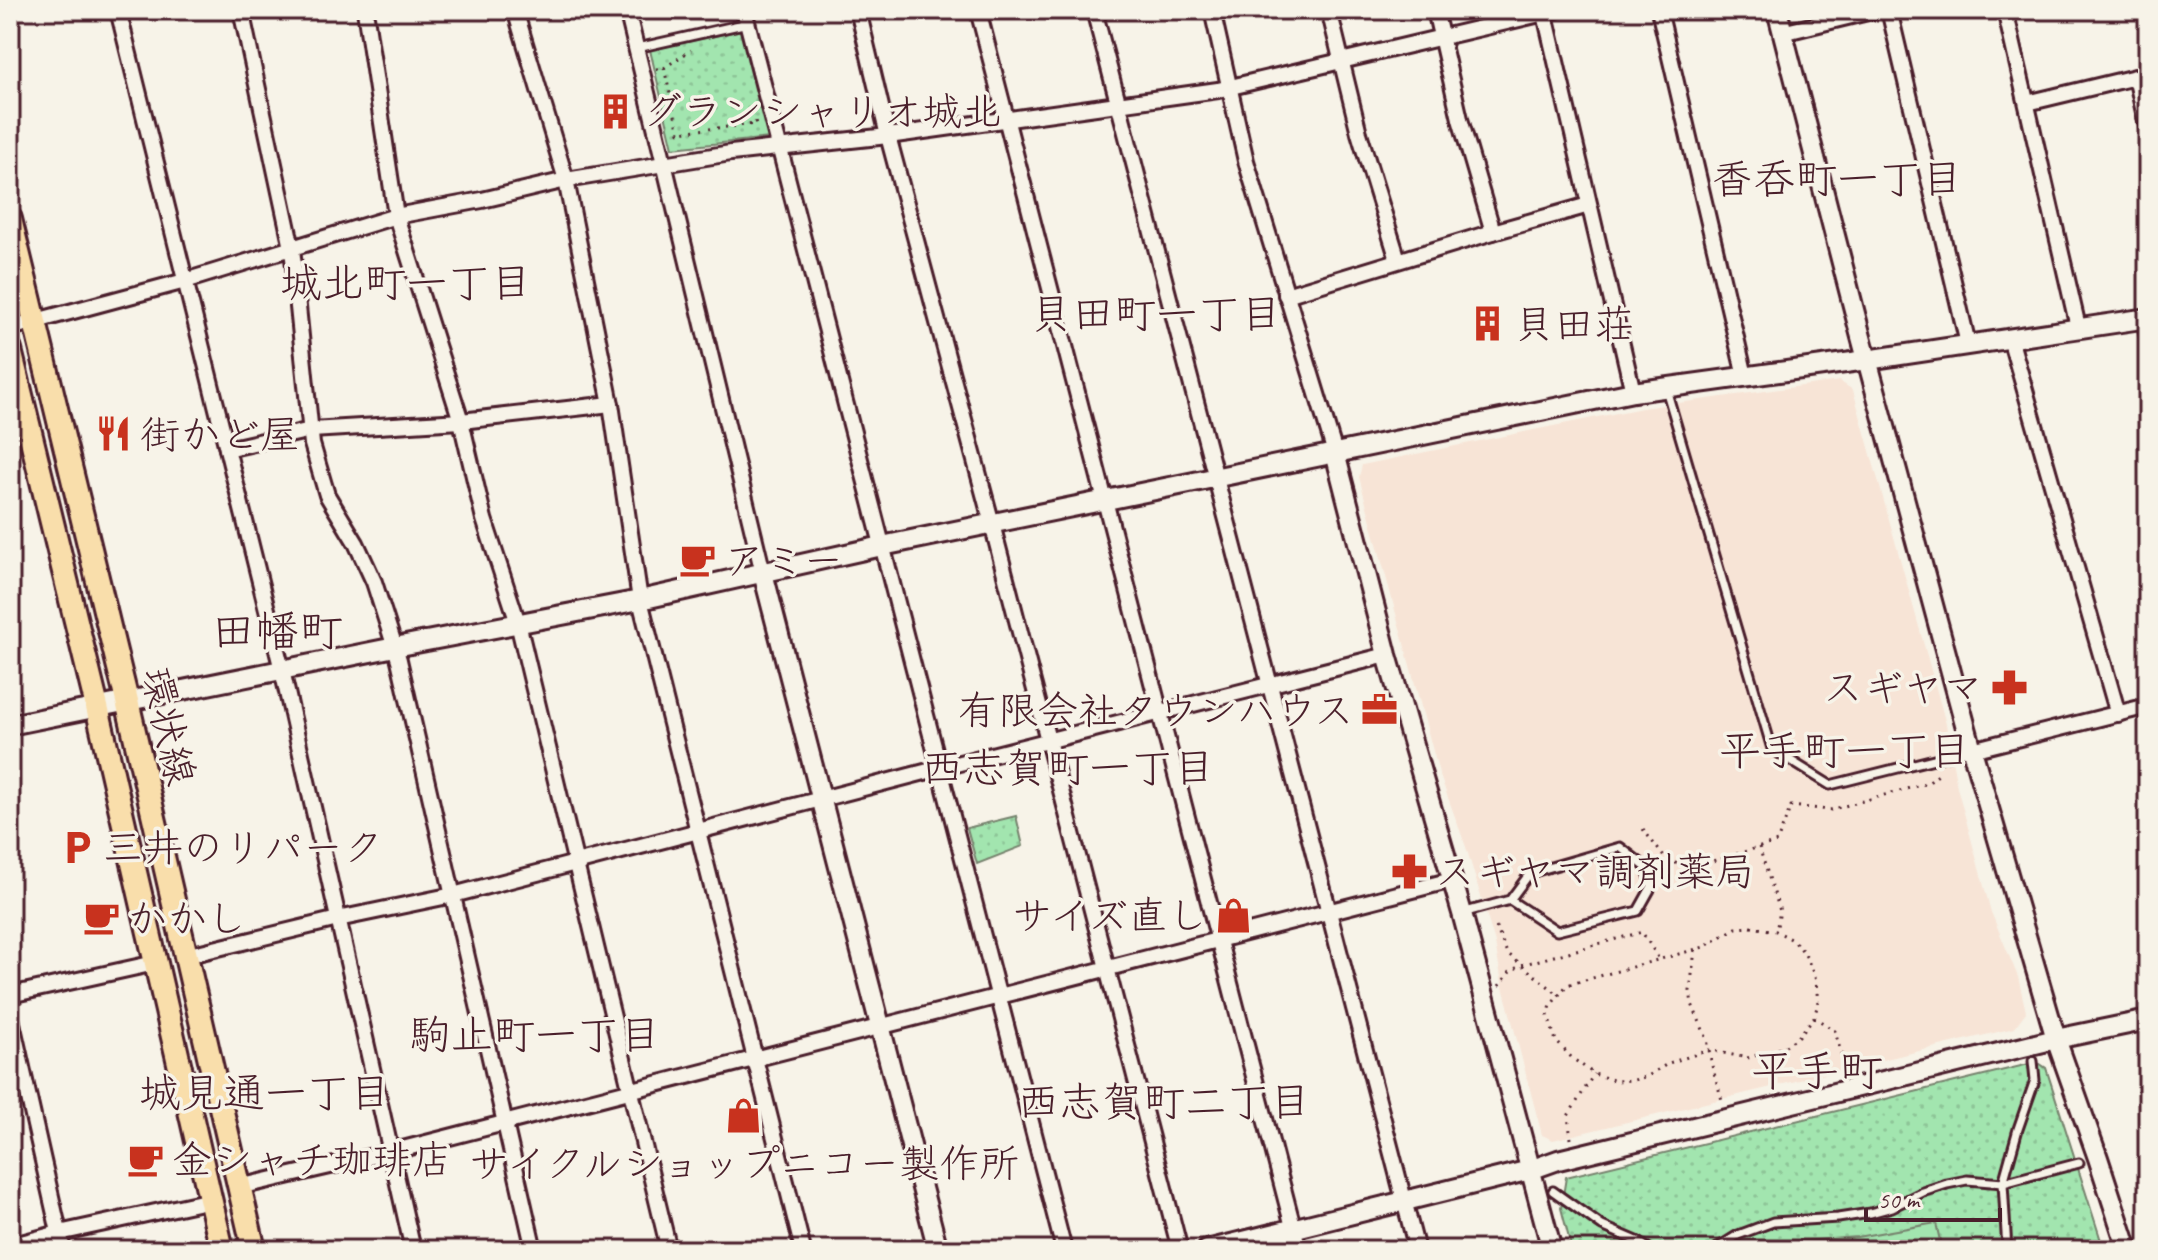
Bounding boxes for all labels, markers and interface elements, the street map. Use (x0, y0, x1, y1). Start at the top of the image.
place label: グランシャリオ城北 (642, 87, 1002, 137)
building icon: グランシャリオ城北 (597, 92, 635, 130)
district label: 香呑町一丁目 (1711, 153, 1963, 206)
district label: 城北町一丁目 (280, 257, 532, 310)
district label: 貝田町一丁目 (1030, 288, 1282, 341)
place label: 貝田荘 (1514, 300, 1634, 350)
building icon: 貝田荘 (1469, 305, 1507, 343)
place label: 街かど屋 (140, 410, 300, 460)
restaurant icon: 街かど屋 (95, 415, 133, 453)
place label: アミー (724, 536, 843, 586)
cafe icon: アミー (679, 541, 717, 579)
district label: 田幡町 (211, 604, 343, 659)
street label: 環状線 (130, 662, 206, 790)
place label: スギヤマ (1823, 663, 1983, 713)
pharmacy icon: スギヤマ (1990, 668, 2028, 706)
place label: 有限会社タウンハウス (958, 686, 1354, 736)
office icon: 有限会社タウンハウス (1361, 691, 1399, 729)
district label: 平手町一丁目 (1719, 725, 1971, 778)
district label: 西志賀町一丁目 (921, 742, 1215, 795)
place label: 三井のリパーク (103, 823, 383, 873)
parking icon: 三井のリパーク (58, 828, 96, 866)
place label: スギヤマ調剤薬局 (1435, 847, 1755, 897)
pharmacy icon: スギヤマ調剤薬局 (1390, 852, 1428, 890)
place label: サイズ直し (1012, 891, 1208, 941)
place label: かかし (127, 894, 247, 944)
shop icon: サイズ直し (1215, 896, 1253, 934)
cafe icon: かかし (82, 899, 120, 937)
district label: 駒止町一丁目 (409, 1009, 661, 1062)
district label: 平手町 (1751, 1044, 1883, 1099)
district label: 城見通一丁目 (139, 1067, 391, 1120)
district label: 西志賀町二丁目 (1017, 1076, 1311, 1129)
shop icon: サイクルショップニコー製作所 (725, 1097, 763, 1135)
place label: 金シャチ珈琲店 (172, 1135, 452, 1185)
place label: サイクルショップニコー製作所 (469, 1139, 1019, 1189)
cafe icon: 金シャチ珈琲店 (127, 1140, 165, 1178)
scale bar (1866, 1172, 2000, 1222)
text: 50 m (1878, 1185, 1921, 1215)

